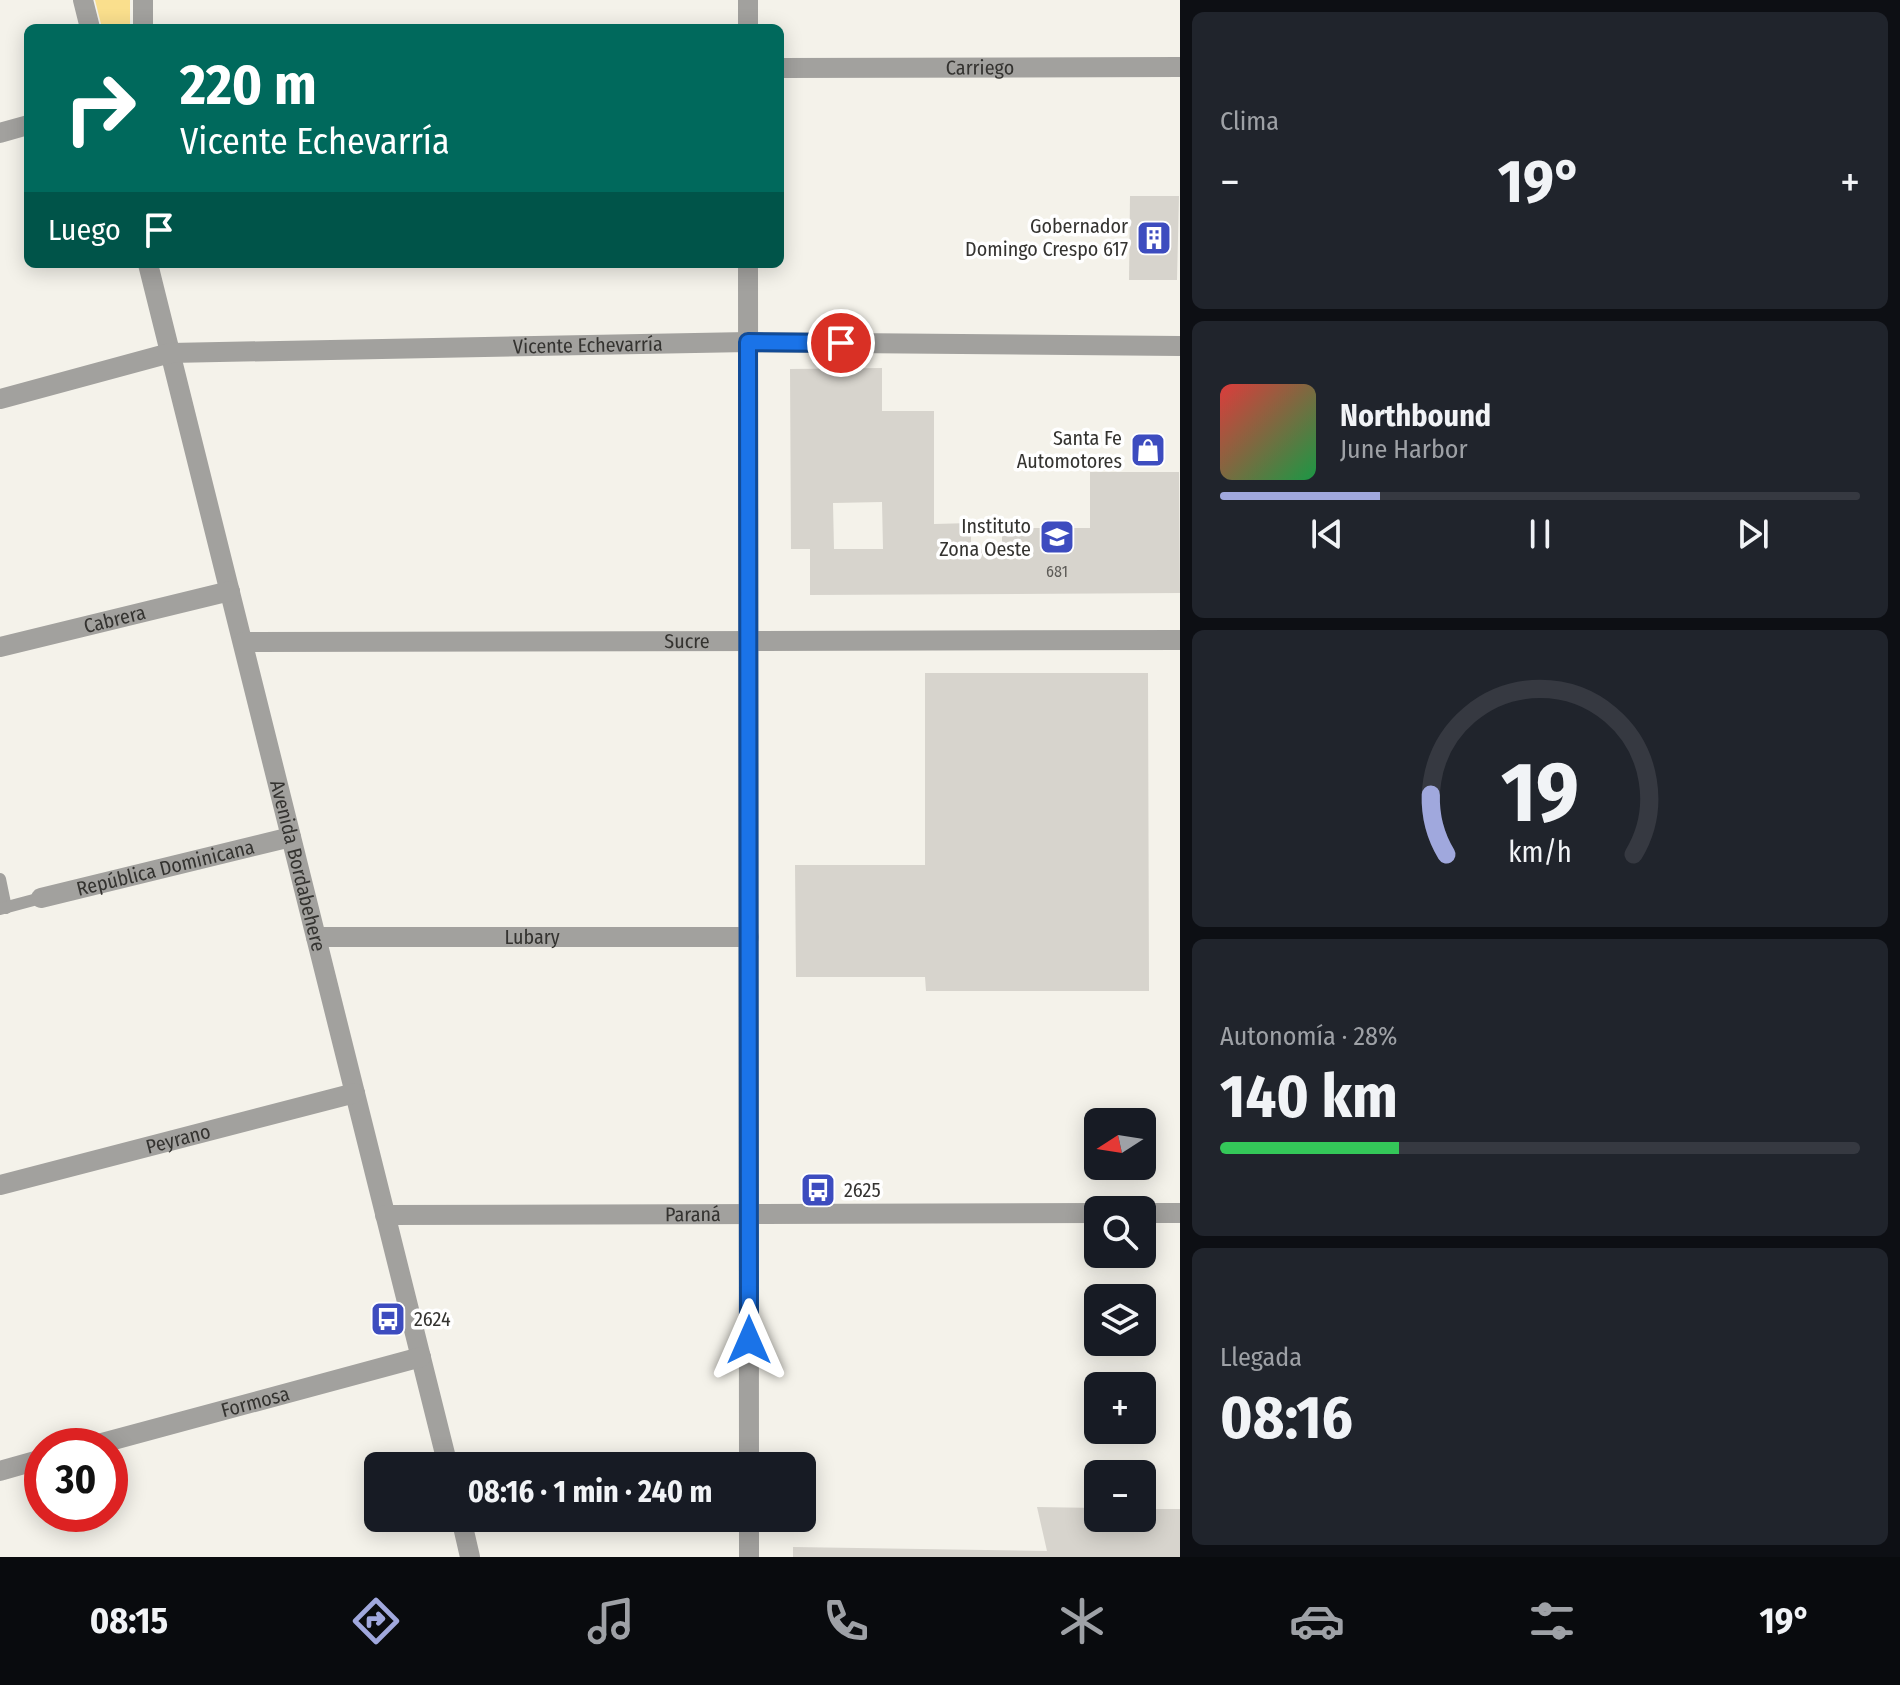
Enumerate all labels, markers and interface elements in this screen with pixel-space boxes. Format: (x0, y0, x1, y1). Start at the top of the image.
text: 220 m (180, 52, 317, 119)
street label: Carriego (946, 55, 1014, 80)
icon: right (48, 56, 152, 160)
text: Clima (1220, 106, 1279, 137)
text: Vicente Echevarría (180, 120, 450, 164)
text: 19° (1498, 146, 1582, 218)
text: − (1220, 156, 1240, 209)
text: + (1840, 156, 1860, 209)
icon: arrive (137, 208, 181, 252)
text: Luego (48, 212, 121, 248)
place label: Gobernador Domingo Crespo 617 (965, 214, 1128, 261)
building icon: Gobernador Domingo Crespo 617 (1135, 219, 1173, 257)
pin (807, 309, 875, 377)
icon: arrive (819, 321, 863, 365)
street label: Vicente Echevarría (513, 332, 663, 358)
text: Northbound (1340, 398, 1491, 434)
place label: Santa Fe Automotores (1017, 426, 1122, 473)
shop icon: Santa Fe Automotores (1129, 431, 1167, 469)
text: June Harbor (1340, 434, 1468, 465)
icon: previous (1305, 512, 1349, 556)
icon: pause (1518, 512, 1562, 556)
icon: next (1731, 512, 1775, 556)
place label: Instituto Zona Oeste (939, 514, 1031, 561)
school or university icon: Instituto Zona Oeste (1038, 518, 1076, 556)
house number: 681 (1046, 562, 1068, 581)
street label: Cabrera (81, 600, 148, 638)
street label: Sucre (664, 629, 710, 653)
text: 19 (1501, 742, 1579, 842)
street label: Avenida Bordabehere (265, 777, 331, 954)
street label: República Dominicana (74, 834, 257, 901)
text: km/h (1508, 835, 1572, 870)
street label: Lubary (504, 925, 560, 949)
text: Autonomía · 28% (1220, 1021, 1397, 1052)
text: 140 km (1220, 1061, 1398, 1133)
north arrow (1084, 1108, 1156, 1180)
map controls (1084, 1108, 1156, 1532)
street label: Peyrano (143, 1119, 213, 1159)
bus stop icon: 2625 (799, 1171, 837, 1209)
place label: 2625 (844, 1178, 881, 1202)
button: search (1084, 1196, 1156, 1268)
street label: Paraná (665, 1202, 721, 1226)
button: layers (1084, 1284, 1156, 1356)
position arrow (707, 1298, 791, 1382)
bus stop icon: 2624 (369, 1300, 407, 1338)
place label: 2624 (414, 1307, 451, 1331)
text: Llegada (1220, 1342, 1302, 1373)
button: + (1084, 1372, 1156, 1444)
street label: Formosa (218, 1381, 292, 1422)
text: 08:16 (1220, 1382, 1353, 1454)
speed limit sign: 30 (24, 1428, 128, 1532)
button: − (1084, 1460, 1156, 1532)
text: 08:16 · 1 min · 240 m (468, 1474, 712, 1510)
icon: directions (348, 1593, 404, 1649)
icon: music (583, 1593, 639, 1649)
icon: phone (818, 1593, 874, 1649)
icon: climate (1054, 1593, 1110, 1649)
icon: car (1289, 1593, 1345, 1649)
icon: filters (1524, 1593, 1580, 1649)
text: 08:15 (90, 1599, 168, 1643)
text: 19° (1760, 1599, 1810, 1643)

